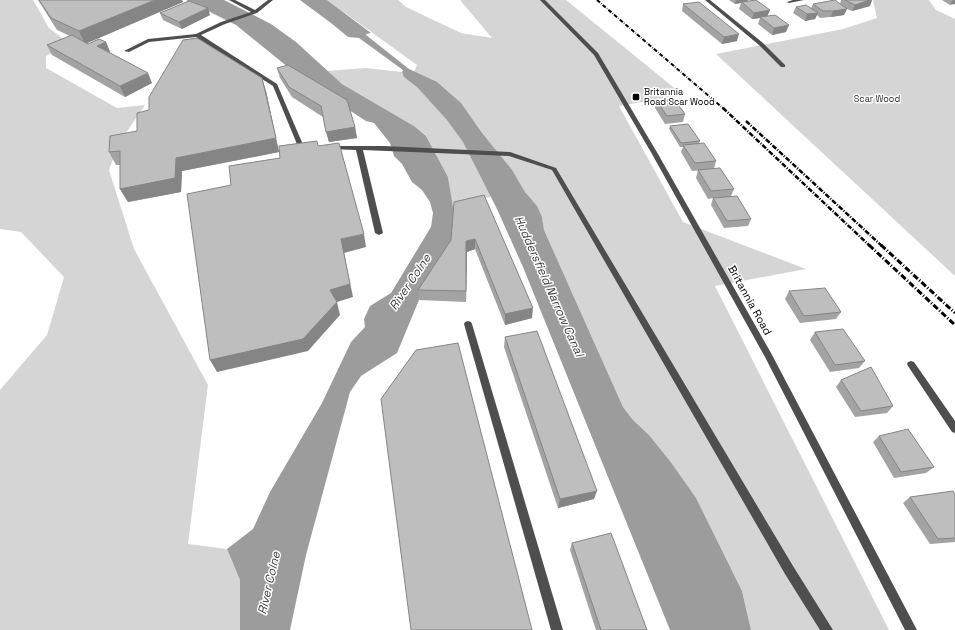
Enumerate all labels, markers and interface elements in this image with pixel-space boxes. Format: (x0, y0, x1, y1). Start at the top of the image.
place label: Britannia Road Scar Wood (644, 86, 715, 108)
marker: Britannia Road Scar Wood (631, 92, 641, 102)
park label: Scar Wood (854, 93, 900, 105)
water label: Huddersfield Narrow Canal (511, 213, 588, 361)
water label: River Colne (385, 250, 435, 313)
street label: Britannia Road (725, 263, 775, 337)
water label: River Colne (254, 549, 284, 616)

